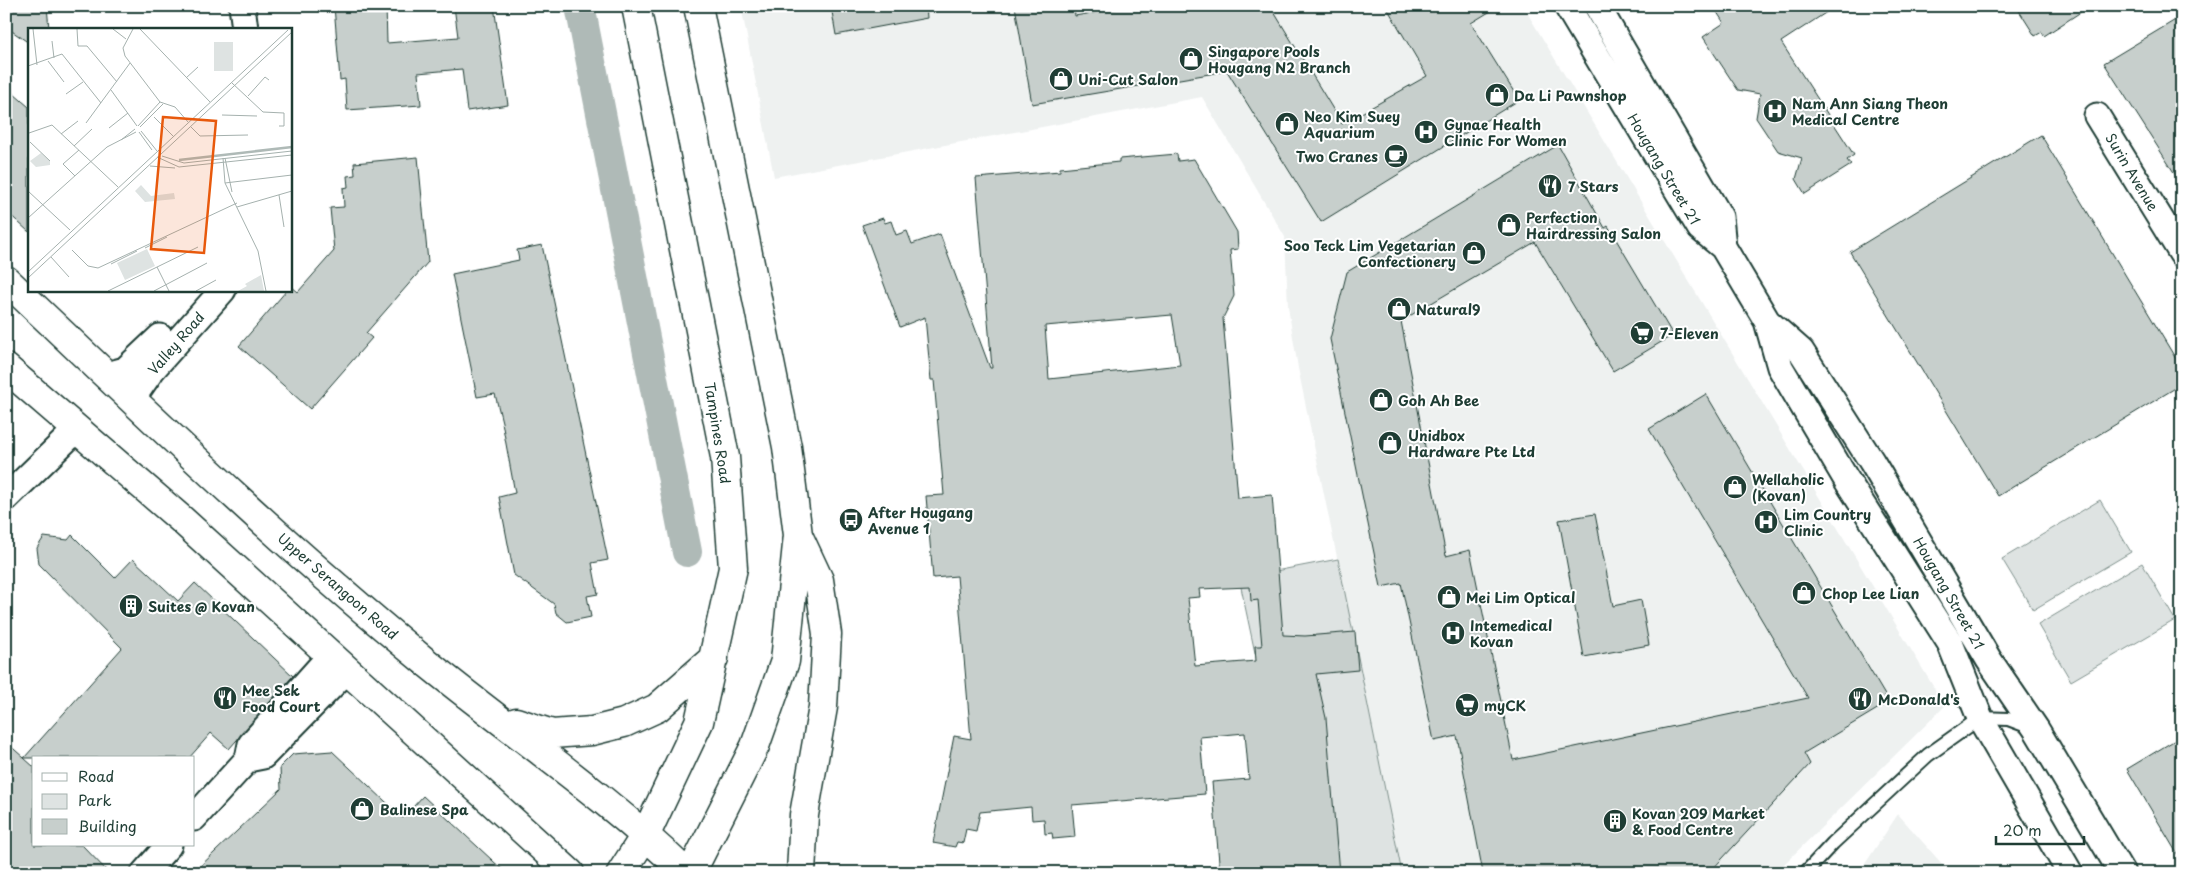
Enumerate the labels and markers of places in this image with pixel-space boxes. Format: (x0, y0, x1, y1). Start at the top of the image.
place label: Singapore Pools Hougang N2 Branch (1208, 41, 1351, 78)
shop icon: Singapore Pools Hougang N2 Branch (1178, 46, 1204, 72)
shop icon: Uni-Cut Salon (1048, 66, 1074, 92)
place label: Uni-Cut Salon (1078, 69, 1179, 90)
shop icon: Da Li Pawnshop (1484, 82, 1510, 108)
place label: Da Li Pawnshop (1514, 85, 1627, 106)
place label: Nam Ann Siang Theon Medical Centre (1792, 93, 1948, 130)
hospital icon: Nam Ann Siang Theon Medical Centre (1762, 98, 1788, 124)
place label: Neo Kim Suey Aquarium (1303, 106, 1400, 143)
shop icon: Neo Kim Suey Aquarium (1274, 111, 1300, 137)
place label: Gynae Health Clinic For Women (1444, 114, 1567, 151)
hospital icon: Gynae Health Clinic For Women (1413, 119, 1439, 145)
cafe icon: Two Cranes (1383, 143, 1409, 169)
place label: Two Cranes (1296, 146, 1378, 167)
restaurant icon: 7 Stars (1537, 173, 1563, 199)
place label: 7 Stars (1568, 176, 1619, 197)
place label: Perfection Hairdressing Salon (1526, 207, 1661, 244)
shop icon: Perfection Hairdressing Salon (1496, 212, 1522, 238)
place label: Soo Teck Lim Vegetarian Confectionery (1284, 235, 1456, 272)
shop icon: Soo Teck Lim Vegetarian Confectionery (1461, 240, 1487, 266)
shop icon: Natural9 (1386, 296, 1412, 322)
place label: Natural9 (1416, 299, 1481, 320)
supermarket icon: 7-Eleven (1629, 320, 1655, 346)
place label: 7-Eleven (1660, 323, 1719, 344)
shop icon: Goh Ah Bee (1368, 387, 1394, 413)
place label: Goh Ah Bee (1398, 390, 1479, 411)
place label: Unidbox Hardware Pte Ltd (1408, 425, 1535, 462)
shop icon: Unidbox Hardware Pte Ltd (1377, 430, 1403, 456)
place label: Wellaholic (Kovan) (1752, 469, 1824, 506)
shop icon: Wellaholic (Kovan) (1722, 474, 1748, 500)
place label: After Hougang Avenue 1 (867, 502, 973, 539)
place label: Lim Country Clinic (1784, 504, 1871, 541)
bus stop icon: After Hougang Avenue 1 (838, 507, 864, 533)
hospital icon: Lim Country Clinic (1753, 509, 1779, 535)
shop icon: Chop Lee Lian (1791, 580, 1817, 606)
place label: Chop Lee Lian (1822, 583, 1919, 604)
shop icon: Mei Lim Optical (1436, 584, 1462, 610)
place label: Mei Lim Optical (1466, 587, 1575, 608)
building icon: Suites @ Kovan (118, 593, 144, 619)
place label: Suites @ Kovan (148, 596, 255, 617)
place label: Intemedical Kovan (1470, 615, 1552, 652)
hospital icon: Intemedical Kovan (1440, 620, 1466, 646)
place label: Mee Sek Food Court (242, 680, 321, 717)
restaurant icon: Mee Sek Food Court (212, 685, 238, 711)
restaurant icon: McDonald's (1847, 686, 1873, 712)
place label: McDonald's (1878, 689, 1960, 710)
supermarket icon: myCK (1454, 692, 1480, 718)
place label: myCK (1484, 695, 1527, 716)
shop icon: Balinese Spa (349, 796, 375, 822)
place label: Balinese Spa (380, 799, 469, 820)
place label: Kovan 209 Market & Food Centre (1632, 803, 1765, 840)
building icon: Kovan 209 Market & Food Centre (1602, 808, 1628, 834)

